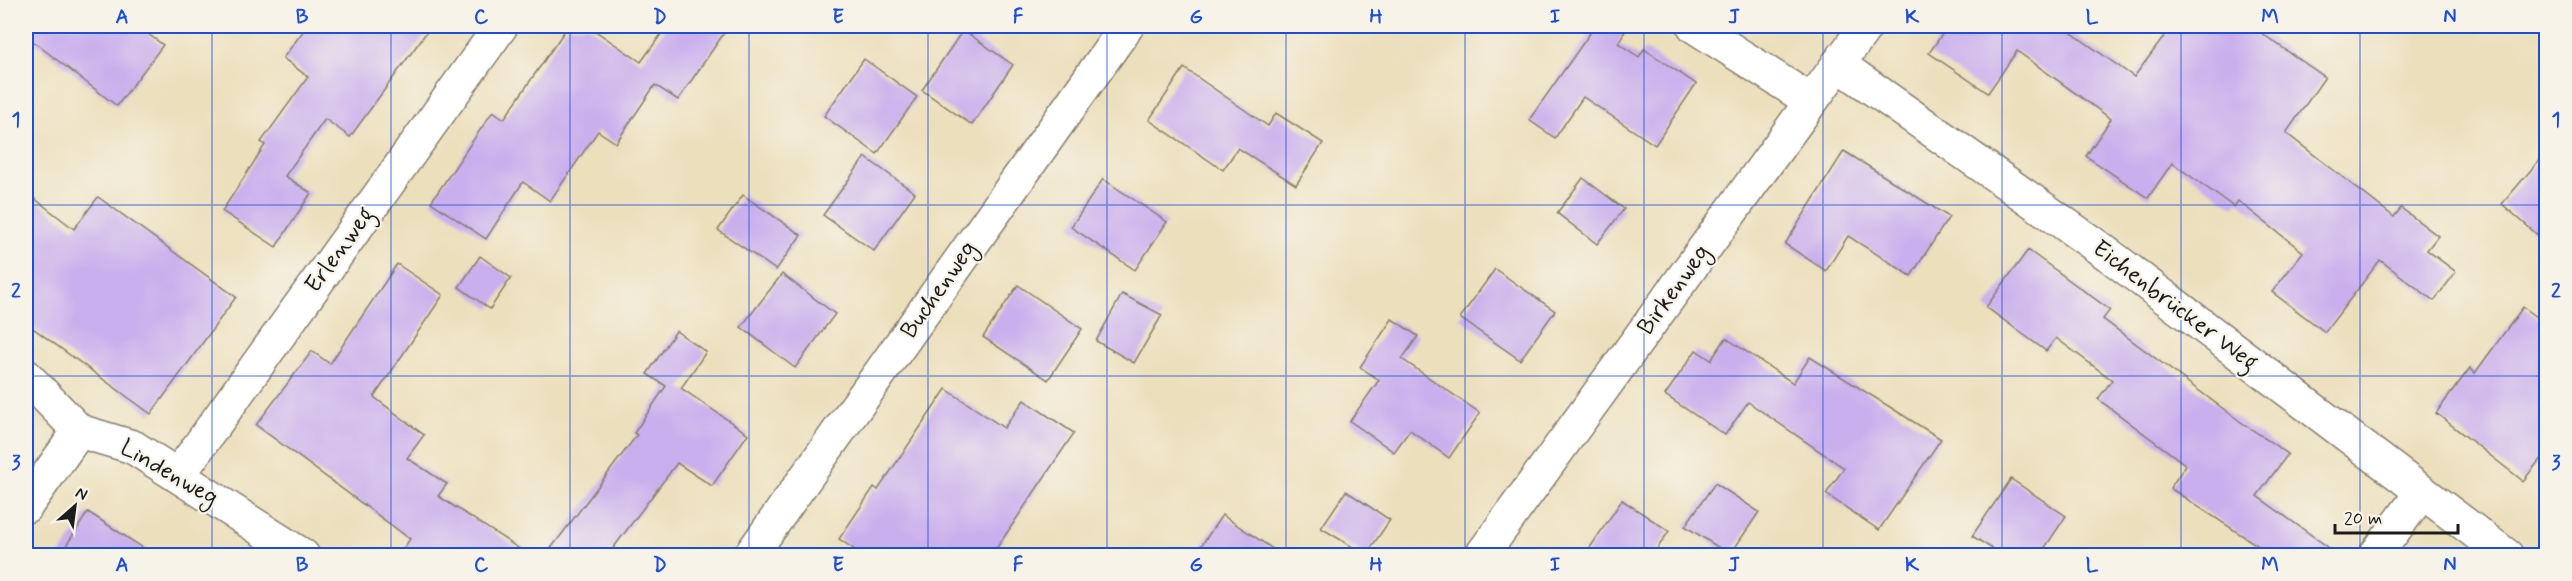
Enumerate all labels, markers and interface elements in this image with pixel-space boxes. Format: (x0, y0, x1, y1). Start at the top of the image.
text: A (115, 4, 129, 31)
text: B (296, 4, 309, 31)
text: C (474, 4, 489, 31)
text: D (653, 4, 667, 31)
text: E (832, 4, 844, 31)
text: F (1013, 4, 1024, 31)
text: G (1189, 4, 1203, 31)
text: H (1369, 4, 1383, 31)
text: I (1550, 4, 1560, 31)
text: J (1728, 4, 1740, 31)
text: K (1905, 4, 1920, 31)
text: L (2086, 4, 2099, 31)
text: M (2261, 4, 2279, 31)
text: N (2443, 4, 2457, 31)
text: 1 (12, 107, 20, 134)
text: 1 (2552, 107, 2560, 134)
street label: Erlenweg (298, 201, 384, 301)
street label: Eichenbrücker Weg (2084, 233, 2264, 381)
street label: Buchenweg (894, 235, 986, 346)
street label: Birkenweg (1631, 239, 1719, 343)
text: 2 (11, 278, 21, 305)
text: 2 (2551, 278, 2561, 305)
street label: Lindenweg (113, 432, 224, 515)
text: 3 (11, 450, 21, 477)
text: 3 (2551, 450, 2561, 477)
north arrow (45, 476, 105, 536)
text: N (72, 482, 91, 506)
scale bar (2335, 497, 2458, 535)
text: 20 m (2344, 507, 2382, 531)
text: A (115, 552, 129, 579)
text: B (296, 552, 309, 579)
text: C (474, 552, 489, 579)
text: D (653, 552, 667, 579)
text: E (832, 552, 844, 579)
text: F (1013, 552, 1024, 579)
text: G (1189, 552, 1203, 579)
text: H (1369, 552, 1383, 579)
text: I (1550, 552, 1560, 579)
text: J (1728, 552, 1740, 579)
text: K (1905, 552, 1920, 579)
text: L (2086, 552, 2099, 579)
text: M (2261, 552, 2279, 579)
text: N (2443, 552, 2457, 579)

